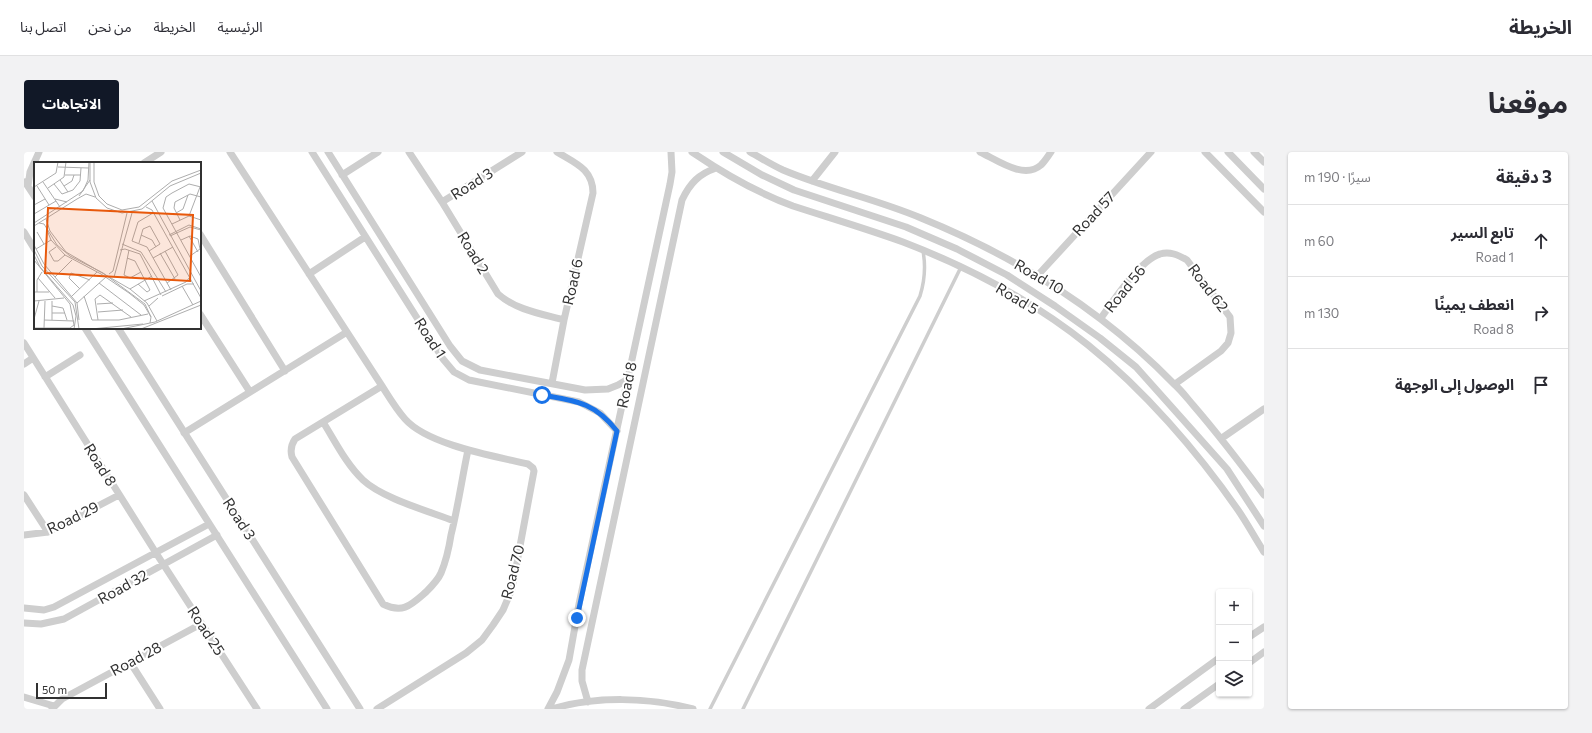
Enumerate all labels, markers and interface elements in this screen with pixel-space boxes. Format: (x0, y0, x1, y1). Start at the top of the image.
text: الخريطة (1509, 15, 1572, 38)
text: اتصل بنا (20, 18, 66, 35)
text: من نحن (88, 18, 132, 35)
text: الخريطة (154, 18, 195, 35)
text: الرئيسية (217, 18, 262, 35)
button: الاتجاهات (24, 80, 119, 129)
text: موقعنا (1488, 85, 1568, 119)
inset map (34, 162, 201, 329)
street label: Road 3 (447, 163, 496, 203)
text: 3 دقيقة (1496, 166, 1552, 187)
text: سيرًا · 190 m (1304, 169, 1371, 185)
street label: Road 57 (1068, 187, 1118, 239)
text: تابع السير (1451, 223, 1514, 241)
street label: Road 2 (454, 228, 493, 277)
icon: ahead (1530, 230, 1552, 252)
text: 60 m (1304, 233, 1334, 249)
text: Road 1 (1476, 249, 1514, 265)
street label: Road 10 (1012, 255, 1067, 297)
street label: Road 6 (558, 257, 586, 307)
street label: Road 62 (1185, 260, 1233, 315)
street label: Road 56 (1100, 261, 1149, 316)
street label: Road 5 (993, 278, 1042, 318)
text: انعطف يمينًا (1434, 295, 1514, 313)
icon: right (1530, 302, 1552, 324)
text: 130 m (1304, 305, 1339, 321)
street label: Road 1 (411, 314, 450, 361)
text: Road 8 (1473, 321, 1514, 337)
street label: Road 8 (612, 360, 640, 410)
icon: arrive (1530, 374, 1552, 396)
text: الوصول إلى الوجهة (1395, 375, 1514, 393)
route start (533, 386, 551, 404)
street label: Road 8 (81, 440, 121, 489)
street label: Road 3 (220, 494, 260, 543)
street label: Road 29 (44, 497, 101, 537)
street label: Road 70 (497, 543, 527, 601)
street label: Road 32 (94, 565, 151, 607)
map controls (1216, 589, 1252, 697)
button: + (1216, 589, 1252, 625)
street label: Road 25 (184, 603, 229, 658)
route end (568, 609, 586, 627)
button: − (1216, 625, 1252, 661)
street label: Road 28 (107, 637, 164, 679)
button: layers (1216, 661, 1252, 697)
scale bar (36, 681, 107, 700)
text: 50 m (42, 683, 67, 696)

